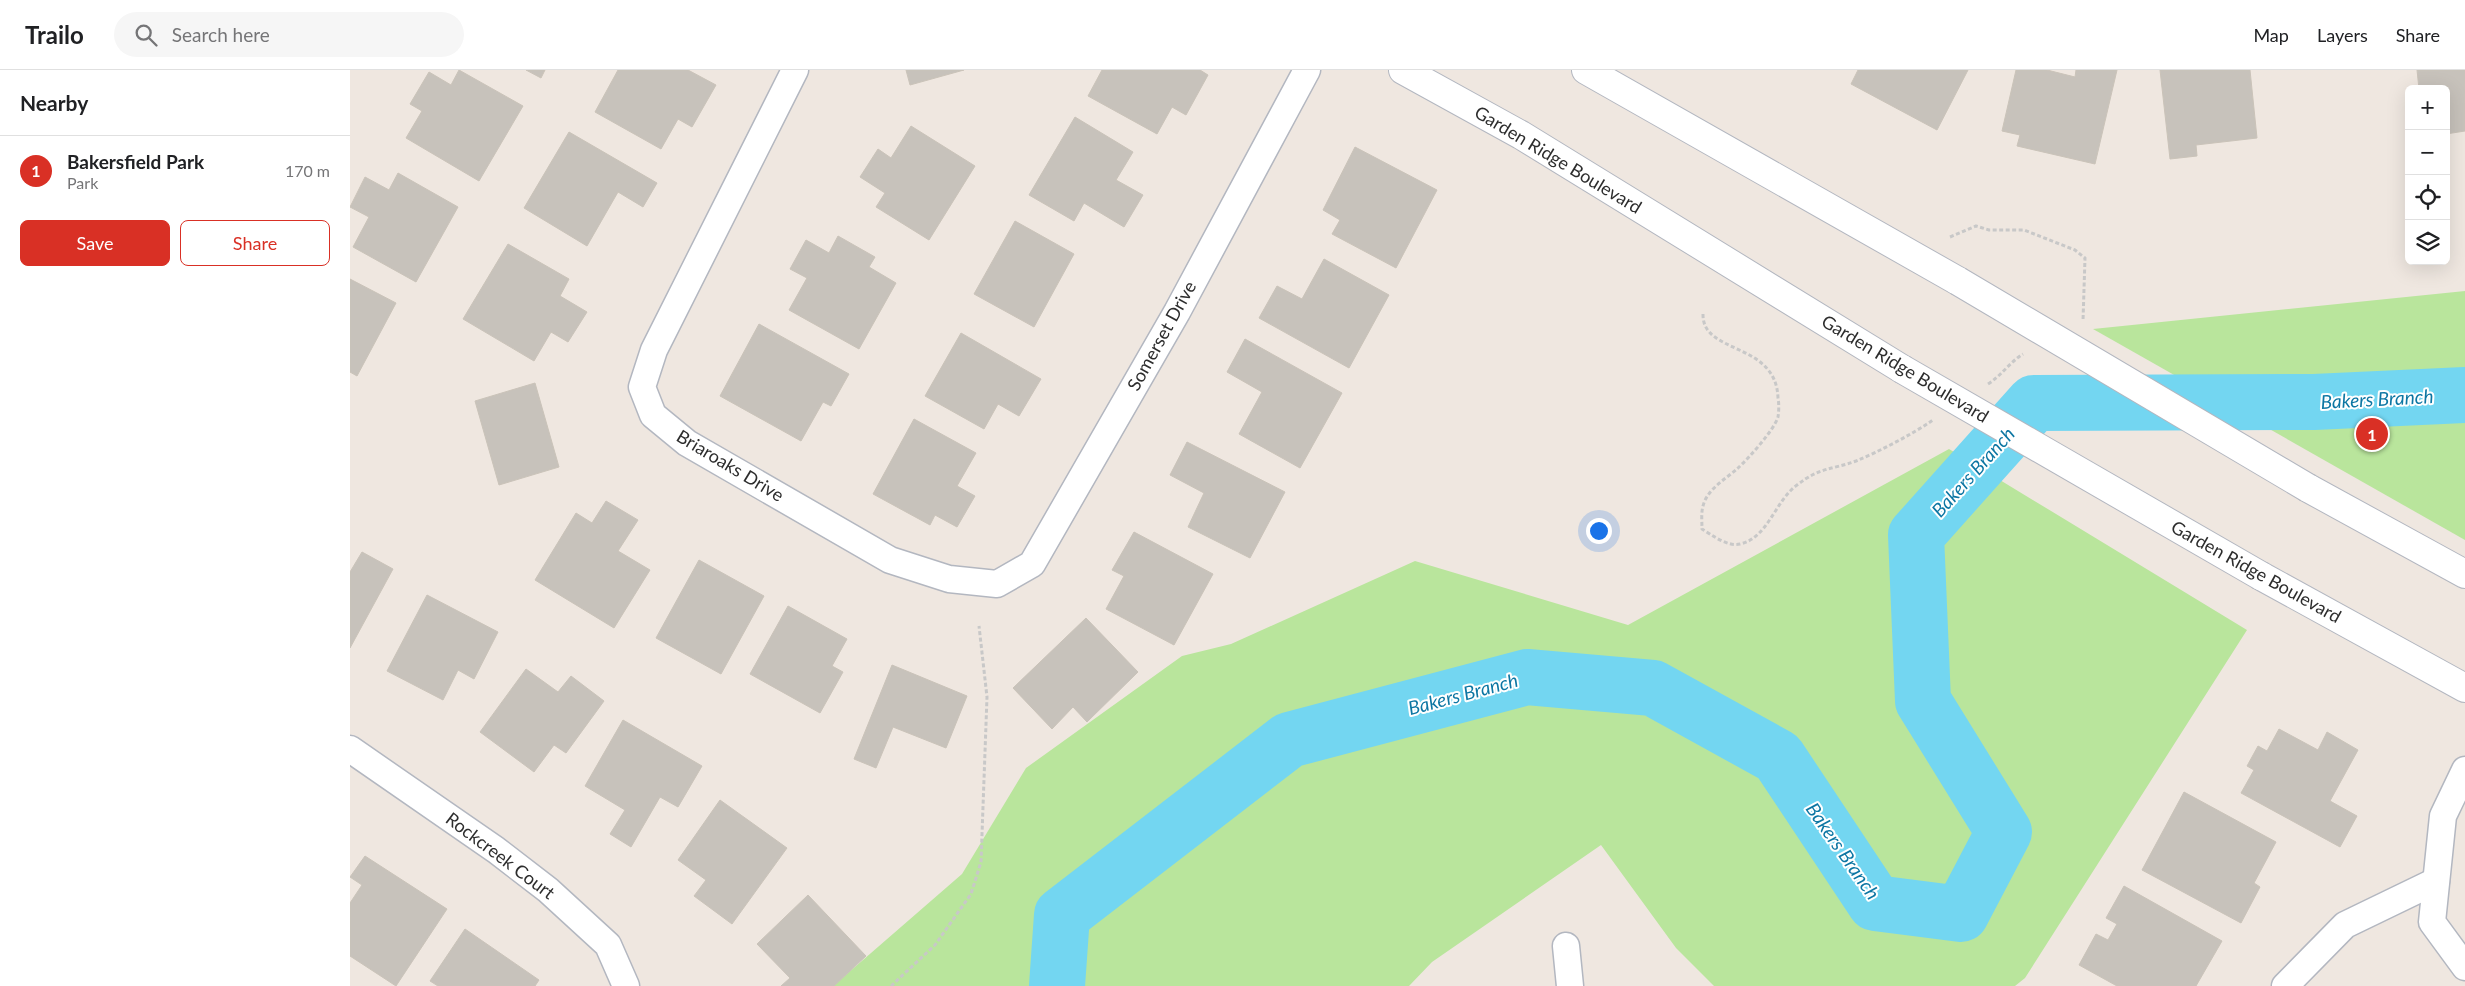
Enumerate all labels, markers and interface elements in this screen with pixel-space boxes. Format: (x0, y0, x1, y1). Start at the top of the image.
search box (114, 12, 464, 57)
text: Trailo (25, 20, 84, 49)
icon: search (132, 21, 160, 49)
text: Search here (172, 23, 270, 46)
text: Map (2253, 24, 2289, 46)
text: Layers (2317, 24, 2368, 46)
text: Share (2396, 24, 2440, 46)
map controls (2405, 85, 2450, 265)
button: + (2405, 85, 2450, 130)
text: Nearby (20, 90, 88, 115)
street label: Garden Ridge Boulevard (1471, 101, 1646, 218)
button: − (2405, 130, 2450, 175)
text: Bakersfield Park (67, 150, 204, 173)
text: 1 (31, 161, 41, 180)
text: 170 m (285, 161, 330, 180)
text: Park (67, 173, 98, 192)
button: locate (2405, 175, 2450, 220)
button: Save (20, 220, 170, 266)
button: Share (180, 220, 330, 266)
button: layers (2405, 220, 2450, 265)
street label: Somerset Drive (1122, 277, 1200, 394)
street label: Garden Ridge Boulevard (1818, 310, 1993, 427)
water label: Bakers Branch (2320, 384, 2434, 413)
pin: 1 (2356, 415, 2388, 453)
water label: Bakers Branch (1926, 422, 2019, 521)
street label: Briaroaks Drive (673, 425, 788, 506)
street label: Garden Ridge Boulevard (2168, 515, 2345, 627)
your location (1586, 518, 1612, 544)
water label: Bakers Branch (1405, 668, 1520, 719)
water label: Bakers Branch (1802, 798, 1885, 904)
street label: Rockcreek Court (442, 807, 560, 904)

